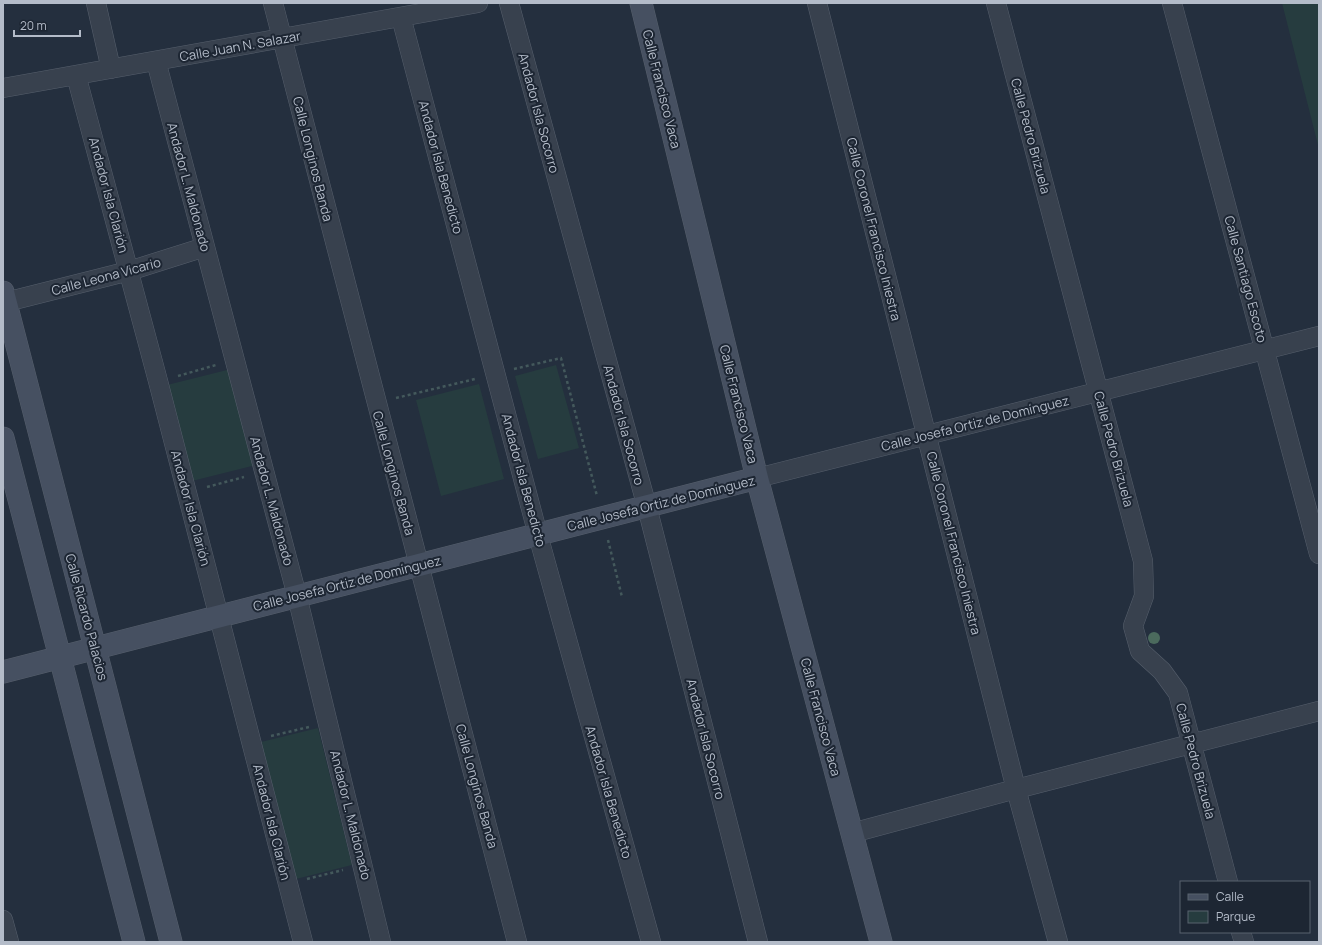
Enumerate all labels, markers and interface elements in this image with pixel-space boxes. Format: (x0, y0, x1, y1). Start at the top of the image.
scale bar (14, 12, 80, 38)
text: 20 m (20, 17, 47, 34)
street label: Calle Juan N. Salazar (178, 26, 302, 66)
street label: Calle Francisco Vaca (639, 28, 685, 150)
street label: Andador Isla Socorro (514, 51, 564, 175)
street label: Calle Pedro Brizuela (1007, 76, 1055, 196)
street label: Calle Longinos Banda (289, 95, 337, 223)
street label: Andador Isla Benedicto (415, 98, 468, 236)
street label: Andador L. Maldonado (163, 120, 215, 254)
street label: Andador Isla Clarión (85, 135, 133, 255)
street label: Calle Coronel Francisco Iniestra (843, 136, 905, 322)
street label: Calle Santiago Escoto (1220, 214, 1272, 345)
street label: Calle Leona Vicario (49, 253, 163, 299)
street label: Calle Francisco Vaca (716, 343, 762, 465)
street label: Andador Isla Socorro (599, 363, 649, 487)
street label: Calle Pedro Brizuela (1090, 389, 1138, 509)
street label: Calle Josefa Ortiz de Domínguez (879, 391, 1071, 455)
street label: Calle Longinos Banda (369, 409, 419, 537)
street label: Andador Isla Benedicto (498, 411, 551, 549)
street label: Andador L. Maldonado (246, 434, 298, 568)
street label: Andador Isla Clarión (167, 448, 215, 568)
street label: Calle Coronel Francisco Iniestra (923, 450, 985, 636)
street label: Calle Josefa Ortiz de Domínguez (565, 471, 757, 535)
street label: Calle Josefa Ortiz de Domínguez (251, 551, 443, 615)
street label: Calle Ricardo Palacios (61, 552, 113, 683)
street label: Calle Francisco Vaca (797, 656, 845, 778)
street label: Andador Isla Socorro (682, 677, 730, 801)
street label: Calle Pedro Brizuela (1172, 701, 1220, 821)
street label: Calle Longinos Banda (452, 722, 502, 850)
street label: Andador Isla Benedicto (581, 723, 637, 861)
street label: Andador L. Maldonado (326, 748, 376, 882)
street label: Andador Isla Clarión (249, 762, 295, 882)
legend (1180, 881, 1310, 933)
text: Calle (1216, 888, 1244, 905)
text: Parque (1216, 908, 1255, 925)

